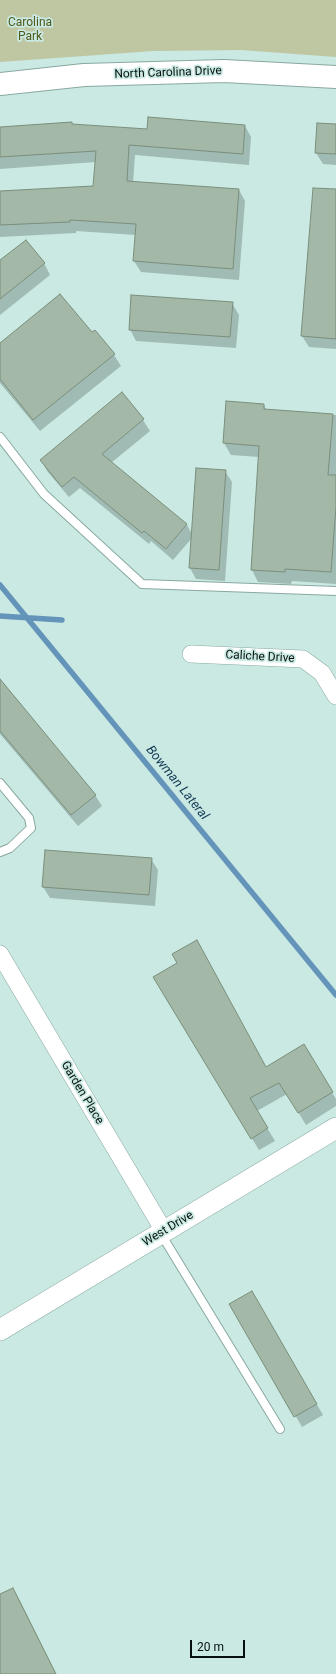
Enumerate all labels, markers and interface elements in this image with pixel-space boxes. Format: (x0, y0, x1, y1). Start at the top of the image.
park label: Carolina Park (8, 16, 52, 44)
street label: North Carolina Drive (114, 64, 222, 82)
street label: Caliche Drive (225, 648, 295, 666)
water label: Bowman Lateral (142, 743, 212, 823)
street label: Garden Place (58, 1059, 106, 1127)
street label: West Drive (140, 1208, 196, 1250)
scale bar (192, 1632, 247, 1658)
text: 20 m (197, 1640, 224, 1654)

